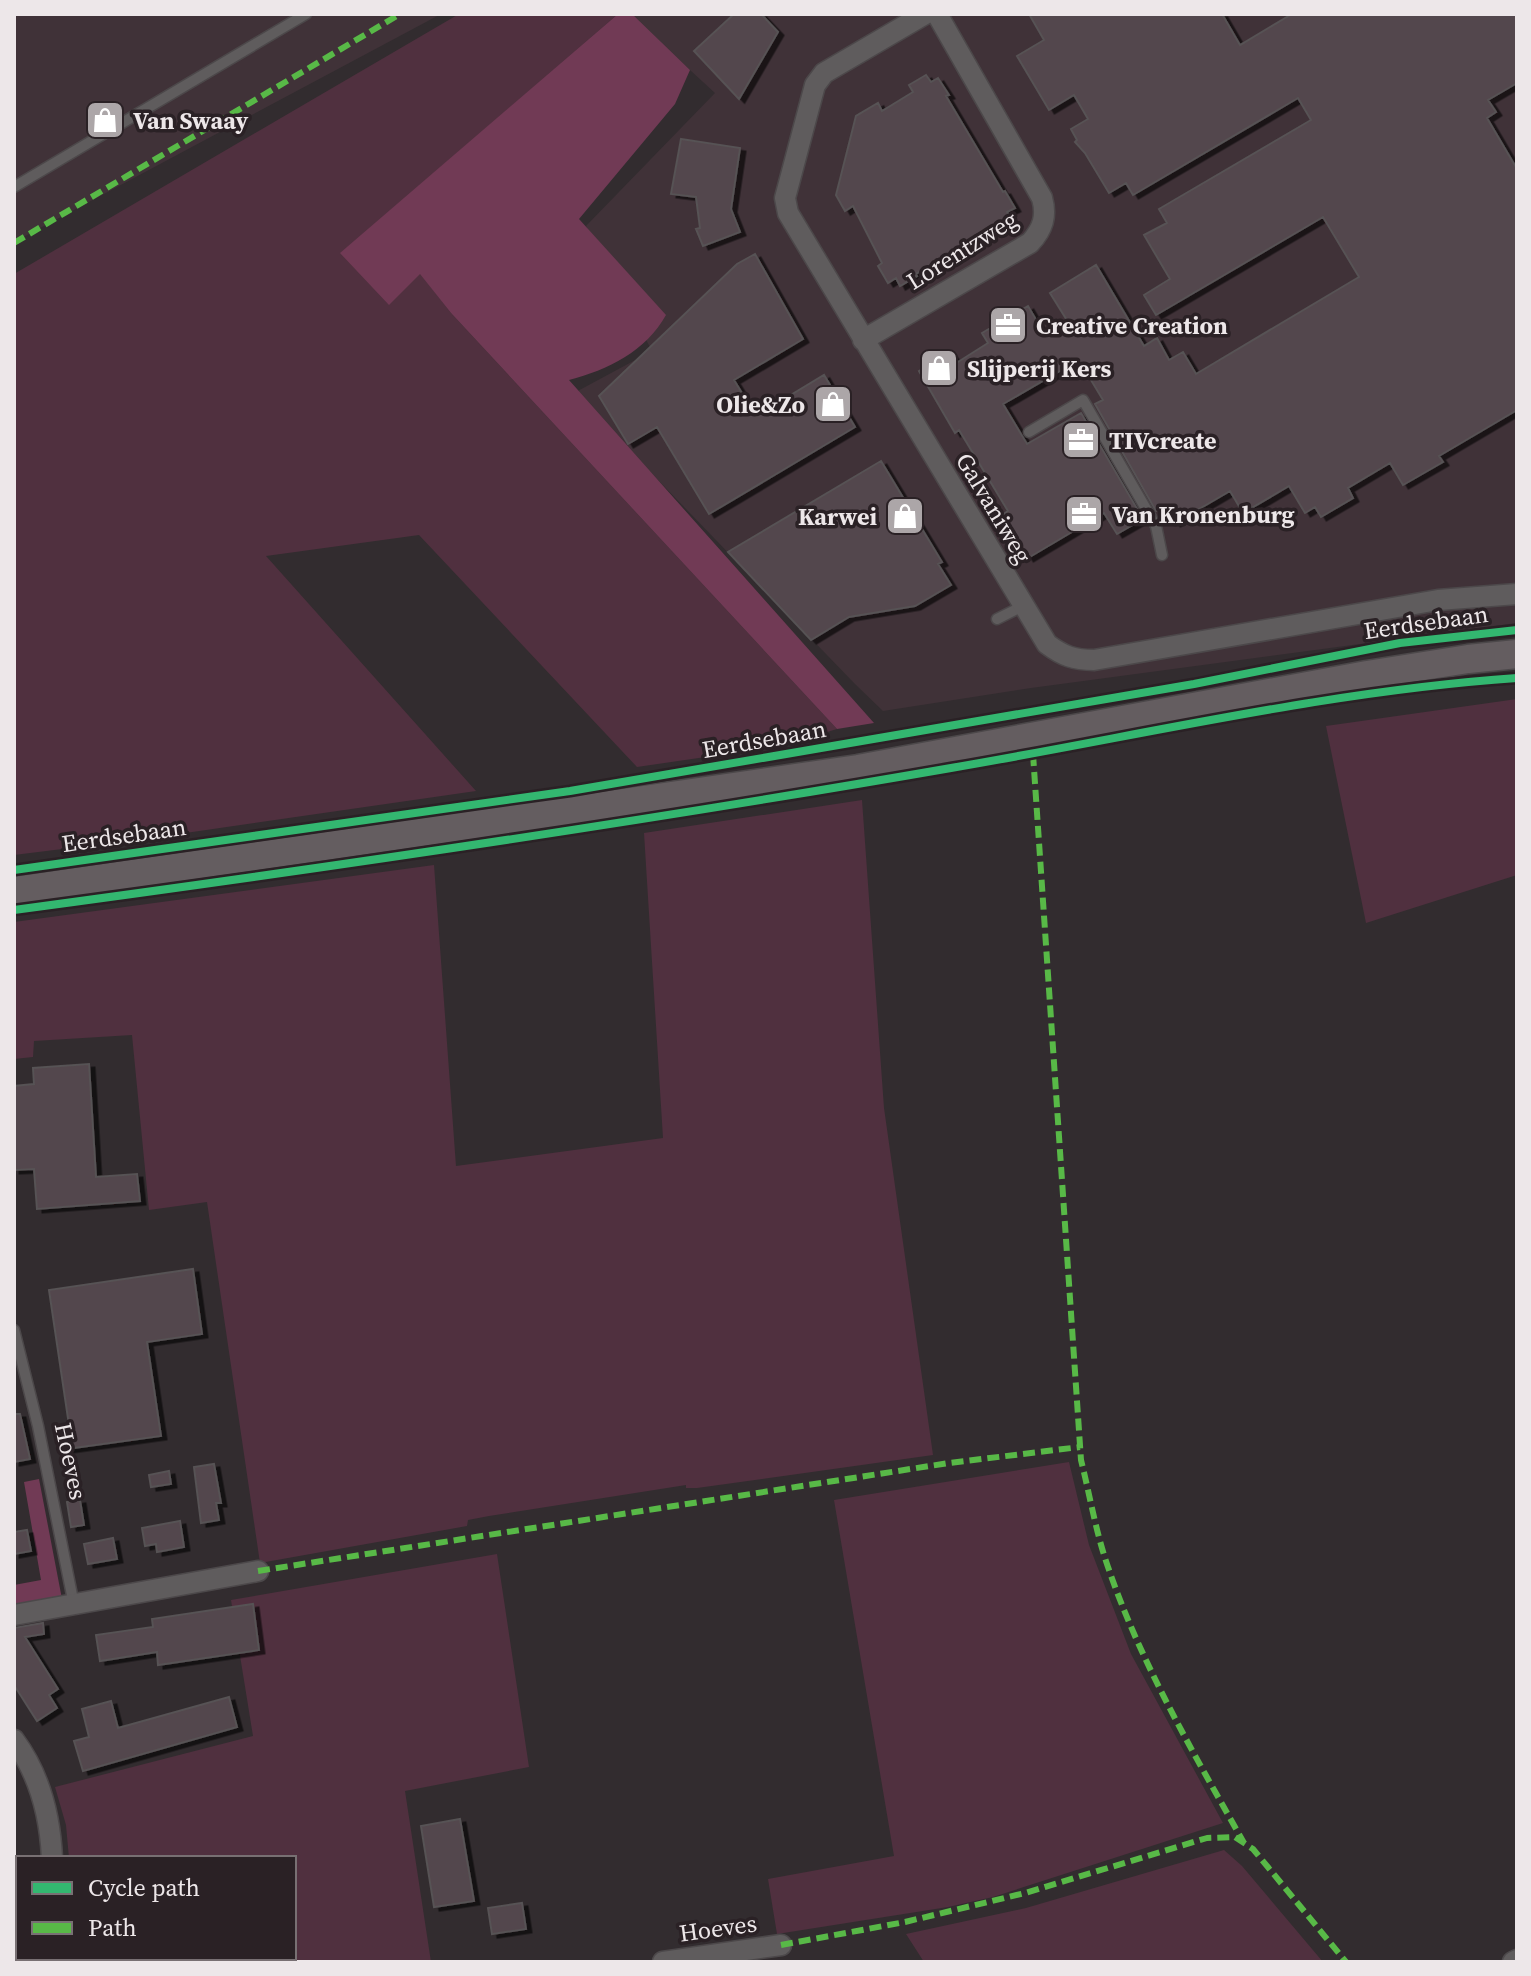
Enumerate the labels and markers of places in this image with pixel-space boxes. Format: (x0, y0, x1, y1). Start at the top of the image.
shop icon: Van Swaay (84, 99, 126, 141)
place label: Van Swaay (133, 104, 248, 137)
office icon: Creative Creation (987, 304, 1029, 346)
place label: Creative Creation (1036, 309, 1228, 342)
shop icon: Slijperij Kers (918, 347, 960, 389)
place label: Slijperij Kers (967, 352, 1112, 385)
shop icon: Olie&Zo (812, 383, 854, 425)
place label: Olie&Zo (716, 388, 805, 421)
office icon: TIVcreate (1060, 419, 1102, 461)
place label: TIVcreate (1109, 424, 1217, 457)
office icon: Van Kronenburg (1063, 493, 1105, 535)
shop icon: Karwei (884, 495, 926, 537)
place label: Van Kronenburg (1112, 498, 1295, 531)
place label: Karwei (798, 500, 877, 533)

